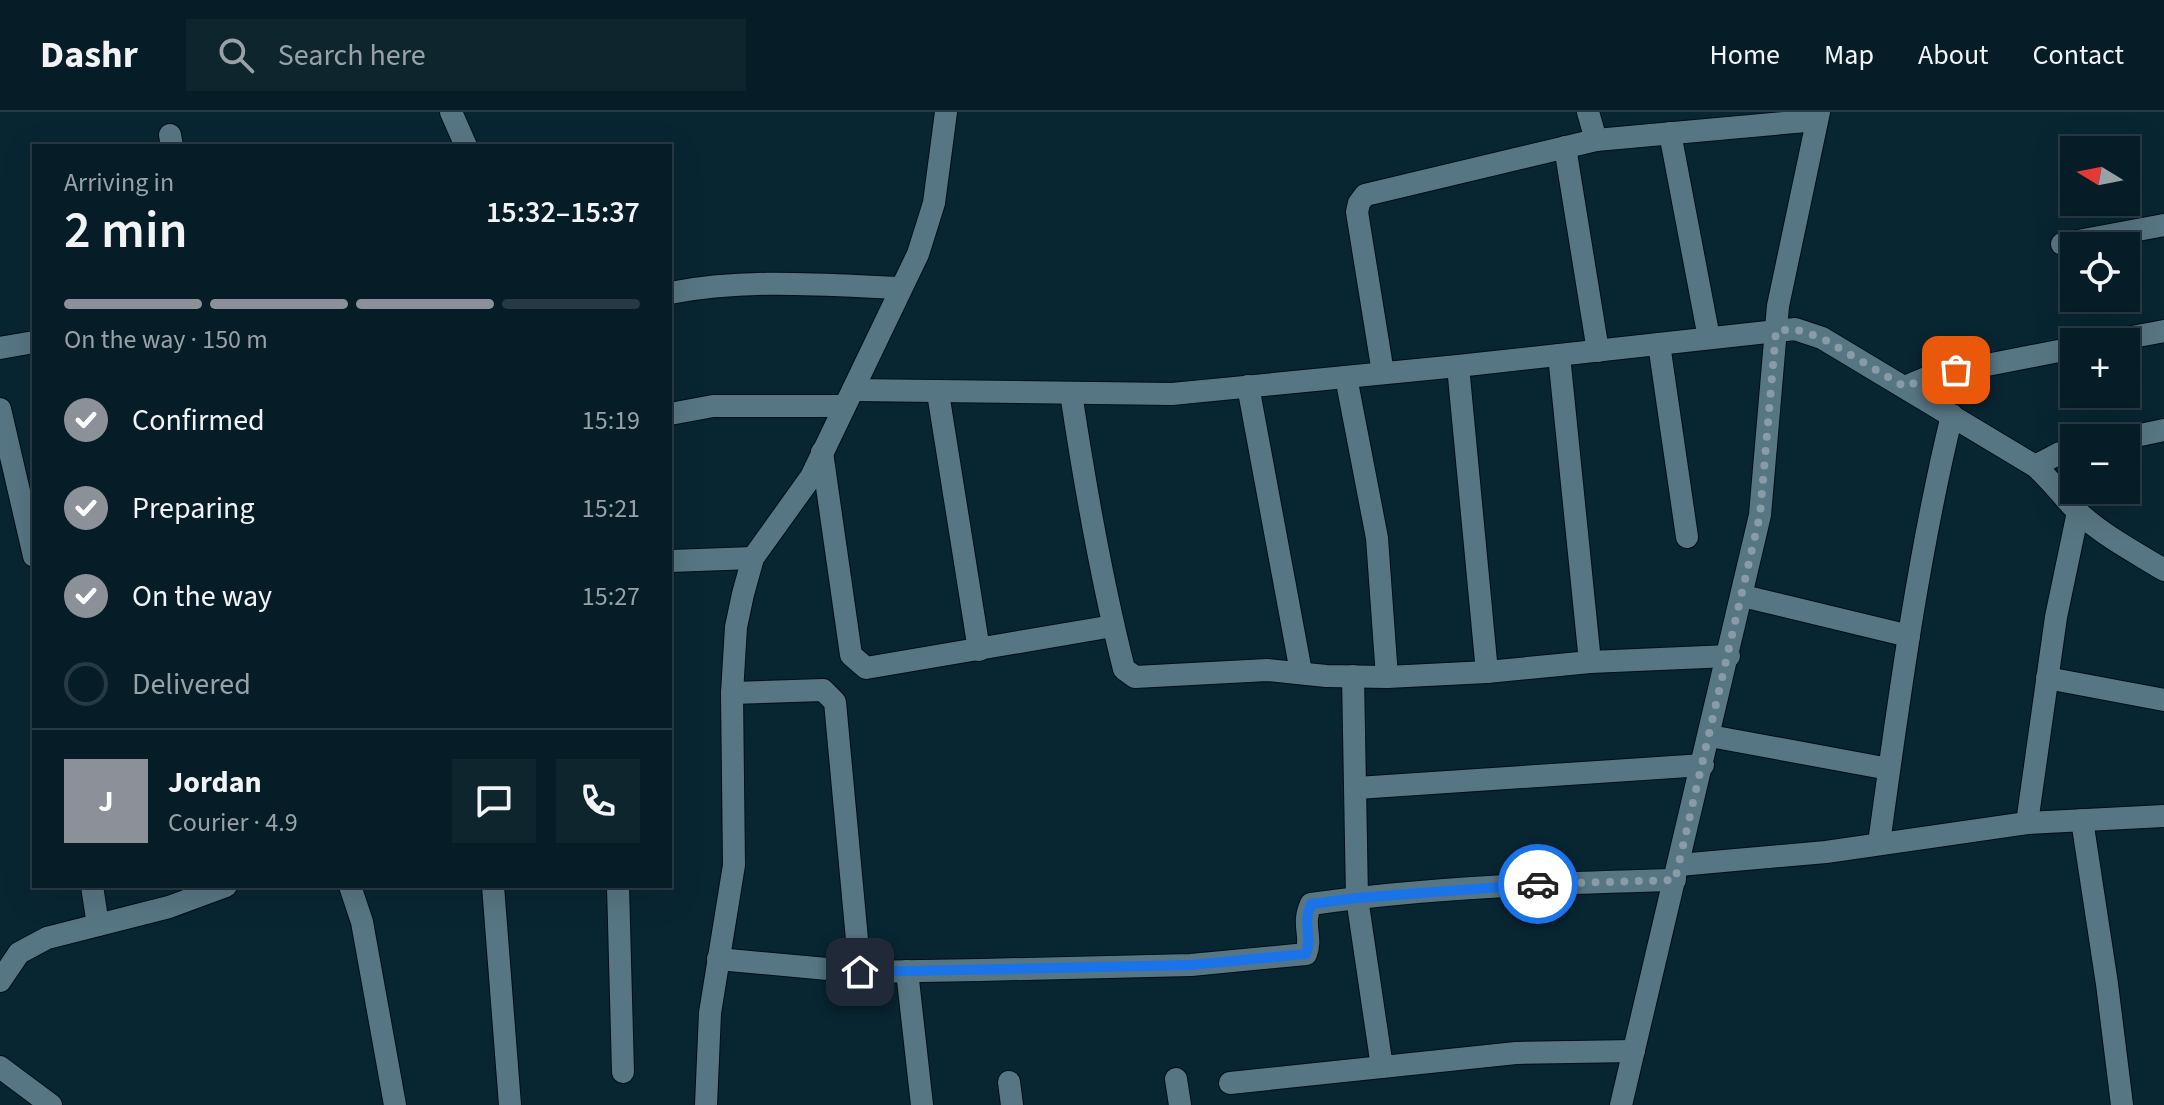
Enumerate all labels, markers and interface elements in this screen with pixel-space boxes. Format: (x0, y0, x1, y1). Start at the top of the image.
search box (186, 19, 746, 91)
text: Dashr (40, 28, 138, 82)
icon: search (214, 33, 258, 77)
text: Search here (278, 34, 426, 77)
text: Home (1709, 35, 1780, 75)
text: Map (1824, 35, 1874, 75)
text: About (1918, 35, 1989, 75)
text: Contact (2033, 35, 2124, 75)
north arrow (2060, 136, 2140, 216)
map controls (2060, 136, 2140, 504)
text: Arriving in (64, 164, 174, 201)
text: 15:32–15:37 (486, 191, 640, 234)
text: 2 min (64, 194, 188, 268)
button: locate (2060, 232, 2140, 312)
text: On the way · 150 m (64, 321, 268, 358)
button: + (2060, 328, 2140, 408)
pin (1922, 336, 1990, 404)
icon: bag (1934, 348, 1978, 392)
icon: check (64, 398, 108, 442)
text: Confirmed (132, 399, 265, 442)
text: 15:19 (582, 402, 640, 439)
button: − (2060, 424, 2140, 504)
icon: check (64, 486, 108, 530)
text: Preparing (132, 487, 255, 530)
text: 15:21 (582, 490, 640, 527)
icon: check (64, 574, 108, 618)
text: On the way (132, 575, 272, 618)
text: 15:27 (582, 578, 640, 615)
text: Delivered (132, 663, 251, 706)
button: chat (452, 759, 536, 843)
button: phone (556, 759, 640, 843)
text: Jordan (168, 761, 262, 804)
text: J (98, 780, 114, 823)
text: Courier · 4.9 (168, 804, 298, 841)
courier (1498, 844, 1578, 924)
icon: car (1516, 862, 1560, 906)
pin (826, 938, 894, 1006)
icon: home (838, 950, 882, 994)

